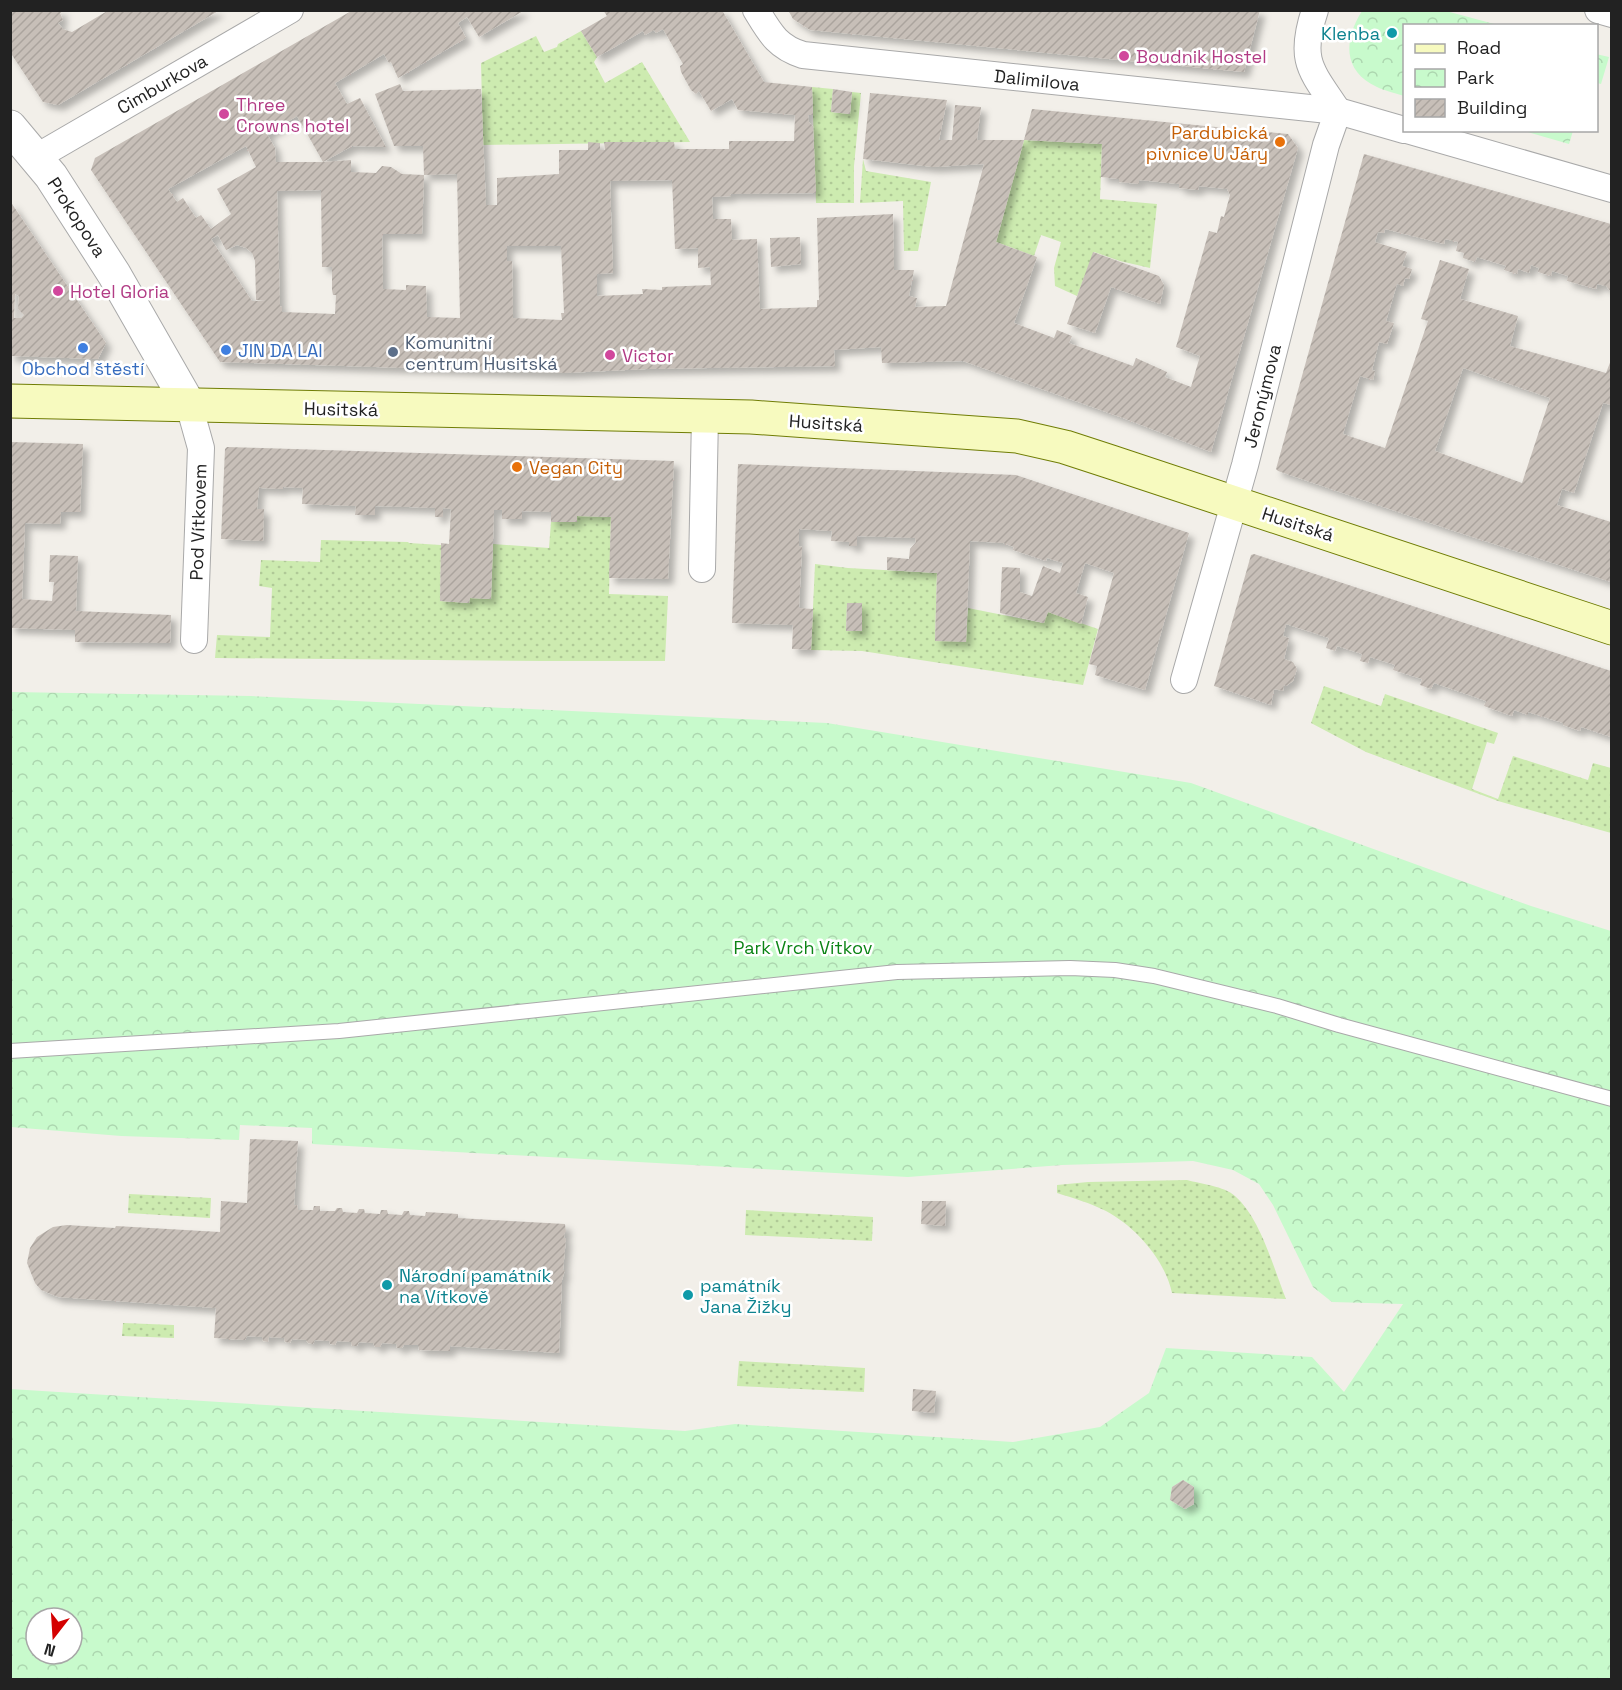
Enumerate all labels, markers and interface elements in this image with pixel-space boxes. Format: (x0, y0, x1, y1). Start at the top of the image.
place label: Klenba (1321, 22, 1380, 45)
legend (1403, 24, 1598, 132)
marker: Klenba (1385, 26, 1399, 40)
text: Road (1457, 36, 1501, 59)
place label: Boudnik Hostel (1136, 45, 1267, 68)
street label: Cimburkova (113, 49, 211, 119)
marker: Boudnik Hostel (1117, 49, 1131, 63)
street label: Dalimilova (993, 64, 1081, 96)
text: Park (1457, 66, 1495, 89)
place label: Three Crowns hotel (236, 93, 349, 137)
text: Building (1457, 96, 1527, 119)
marker: Three Crowns hotel (217, 107, 231, 121)
place label: Pardubická pivnice U Járy (1146, 121, 1268, 165)
marker: Pardubická pivnice U Járy (1273, 135, 1287, 149)
street label: Prokopova (43, 173, 111, 261)
place label: Hotel Gloria (70, 280, 169, 303)
marker: Hotel Gloria (51, 284, 65, 298)
place label: Komunitní centrum Husitská (405, 331, 558, 375)
place label: JIN DA LAI (238, 339, 323, 362)
marker: Obchod štěstí (76, 341, 90, 355)
street label: Jeronýmova (1238, 342, 1286, 450)
marker: JIN DA LAI (219, 343, 233, 357)
place label: Victor (622, 344, 674, 367)
marker: Komunitní centrum Husitská (386, 345, 400, 359)
marker: Victor (603, 348, 617, 362)
place label: Obchod štěstí (22, 357, 145, 380)
street label: Husitská (304, 397, 378, 421)
street label: Husitská (788, 409, 864, 437)
place label: Vegan City (529, 456, 623, 479)
marker: Vegan City (510, 460, 524, 474)
street label: Pod Vítkovem (184, 463, 212, 581)
street label: Husitská (1259, 502, 1337, 546)
park label: Park Vrch Vítkov (734, 936, 873, 959)
place label: Národní památník na Vítkově (399, 1264, 551, 1308)
place label: památník Jana Žižky (700, 1274, 791, 1318)
marker: Národní památník na Vítkově (380, 1278, 394, 1292)
marker: památník Jana Žižky (681, 1288, 695, 1302)
north arrow (24, 1606, 84, 1666)
text: N (42, 1638, 58, 1661)

